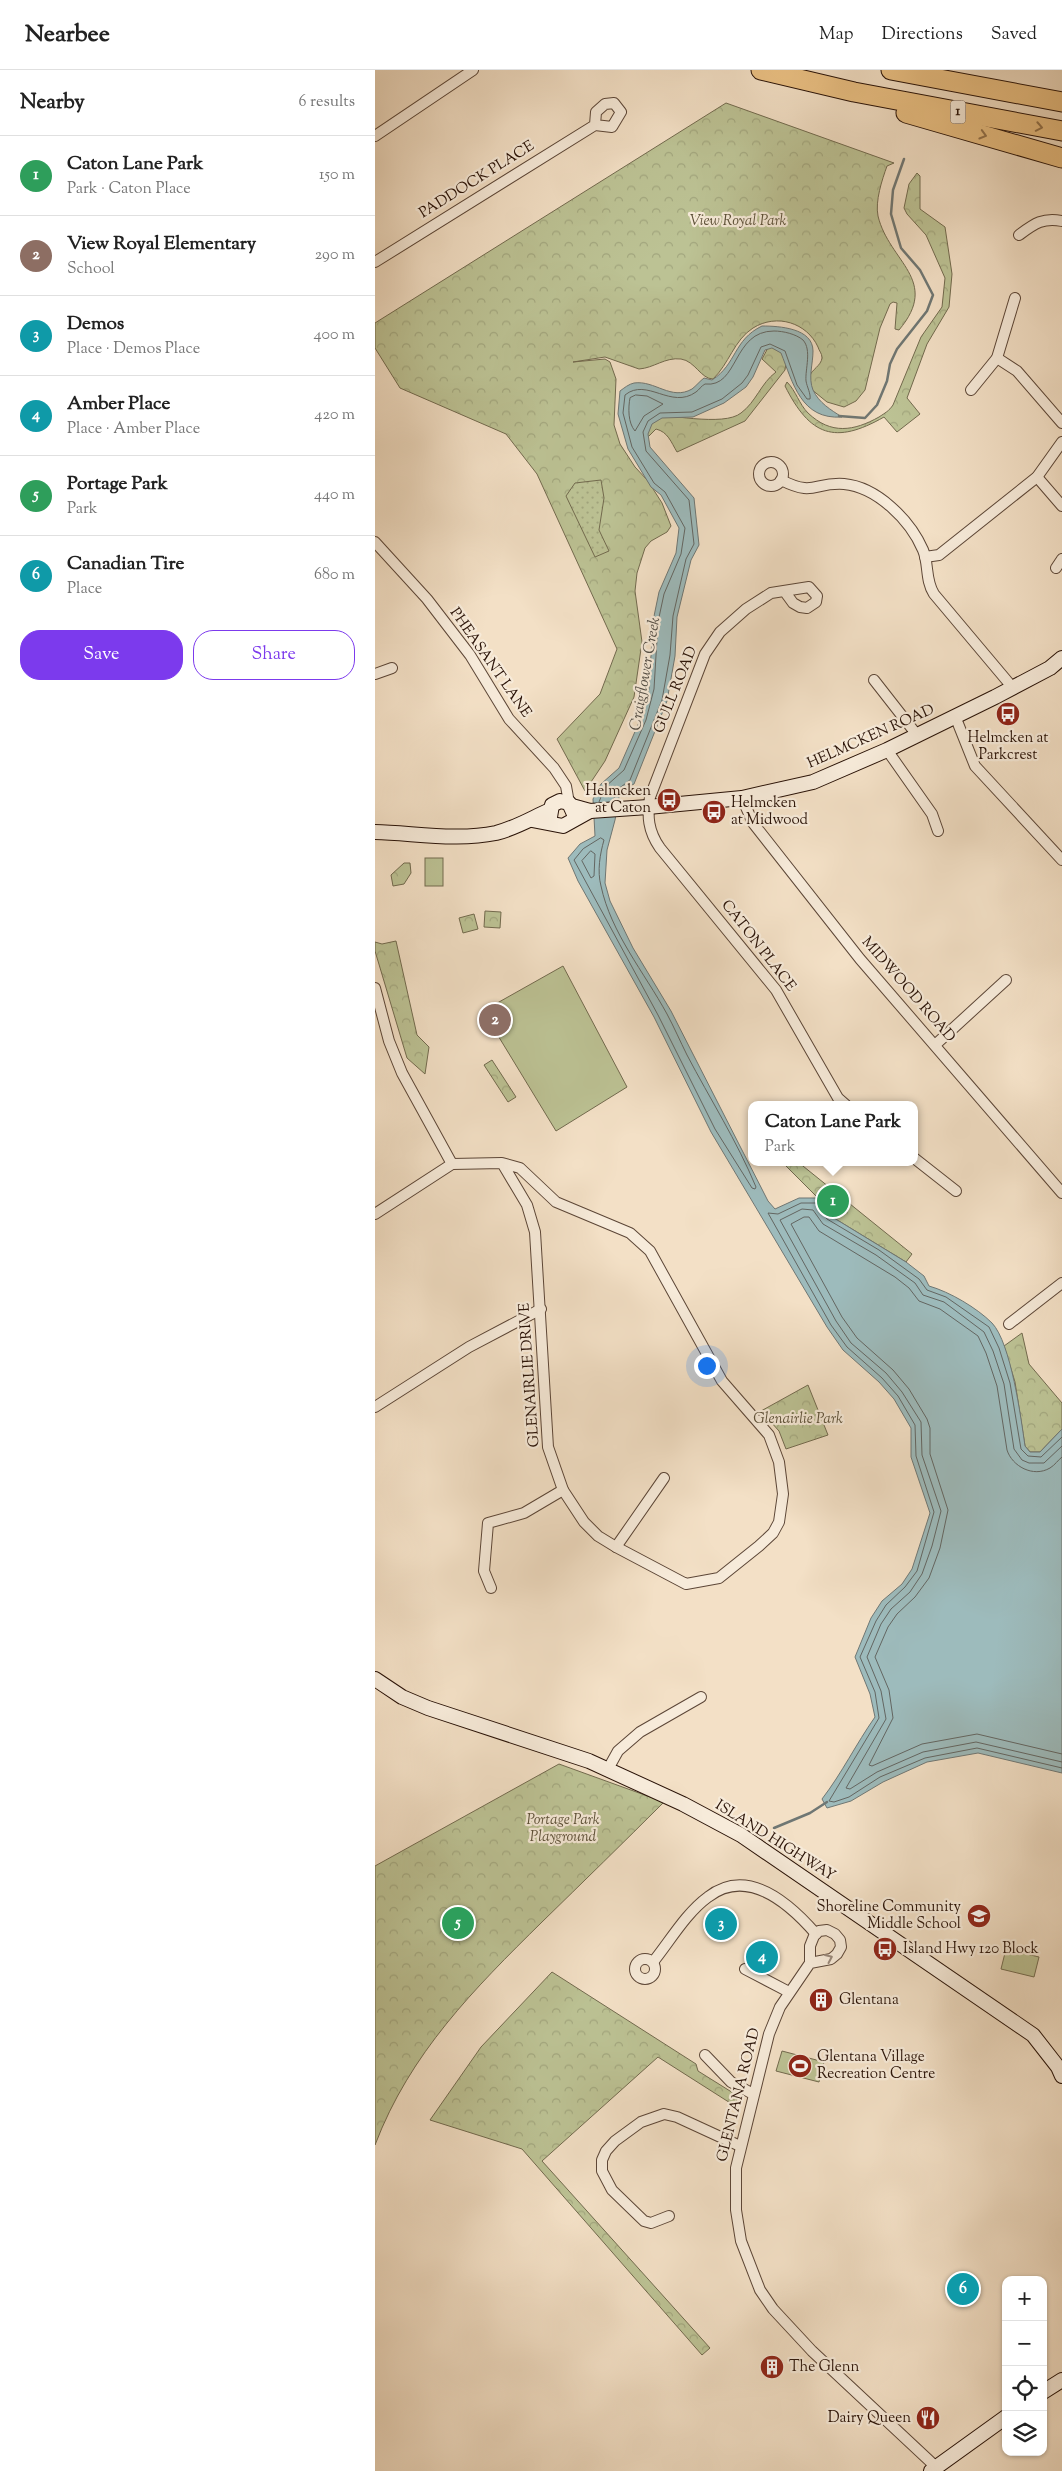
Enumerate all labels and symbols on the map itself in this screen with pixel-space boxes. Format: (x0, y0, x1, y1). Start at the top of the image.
road number: 1 (951, 101, 965, 124)
one-way arrow (1035, 121, 1043, 132)
one-way arrow (978, 129, 987, 140)
street label: PADDOCK PLACE (415, 136, 539, 224)
park label: View Royal Park (690, 211, 787, 232)
street label: PHEASANT LANE (444, 604, 536, 722)
water label: Craigflower Creek (625, 615, 667, 733)
street label: GULL ROAD (649, 643, 703, 737)
street label: HELMCKEN ROAD (804, 699, 938, 774)
bus stop icon: Helmcken at Parkcrest (995, 701, 1021, 727)
place label: Helmcken at Parkcrest (968, 728, 1048, 766)
place label: Helmcken at Caton (585, 781, 651, 819)
bus stop icon: Helmcken at Caton (656, 787, 682, 813)
place label: Helmcken at Midwood (731, 793, 809, 831)
bus stop icon: Helmcken at Midwood (701, 799, 727, 825)
street label: CATON PLACE (716, 896, 800, 996)
street label: MIDWOOD ROAD (856, 933, 960, 1047)
pin: 2 (479, 1001, 511, 1039)
pin: 1 (817, 1182, 849, 1220)
street label: GLENAIRLIE DRIVE (514, 1302, 546, 1448)
your location (694, 1353, 720, 1379)
park label: Glenairlie Park (753, 1409, 843, 1430)
street label: ISLAND HIGHWAY (711, 1795, 839, 1887)
park label: Portage Park Playground (526, 1810, 600, 1848)
place label: Shoreline Community Middle School (816, 1897, 962, 1935)
school or university icon: Shoreline Community Middle School (966, 1903, 992, 1929)
pin: 5 (442, 1904, 474, 1942)
pin: 3 (705, 1905, 737, 1943)
bus stop icon: Island Hwy 120 Block (872, 1936, 898, 1962)
pin: 4 (746, 1938, 778, 1976)
place label: Island Hwy 120 Block (903, 1939, 1039, 1960)
one-way arrow (824, 1953, 833, 1964)
building icon: Glentana (808, 1987, 834, 2013)
place label: Glentana (839, 1990, 899, 2011)
street label: GLENTANA ROAD (712, 2026, 766, 2164)
place label: Glentana Village Recreation Centre (817, 2047, 935, 2085)
sports icon: Glentana Village Recreation Centre (787, 2053, 813, 2079)
pin: 6 (947, 2270, 979, 2308)
building icon: The Glenn (759, 2354, 785, 2380)
place label: The Glenn (789, 2357, 860, 2378)
restaurant icon: Dairy Queen (915, 2405, 941, 2431)
place label: Dairy Queen (828, 2408, 911, 2429)

